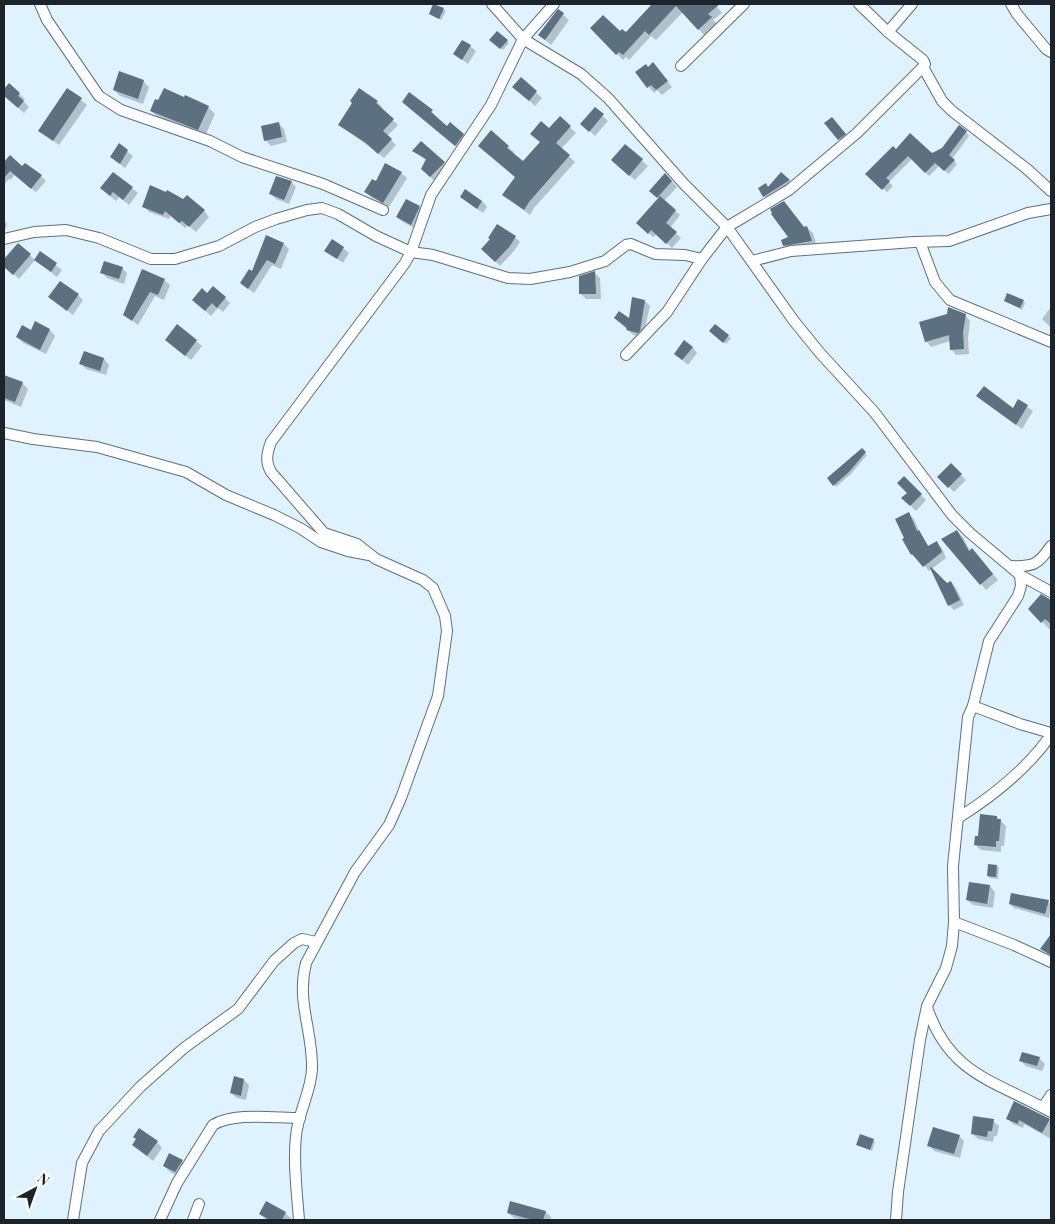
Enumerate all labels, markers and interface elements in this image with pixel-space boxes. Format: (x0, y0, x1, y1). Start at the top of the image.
north arrow (10, 1164, 60, 1214)
text: N (34, 1168, 54, 1189)

